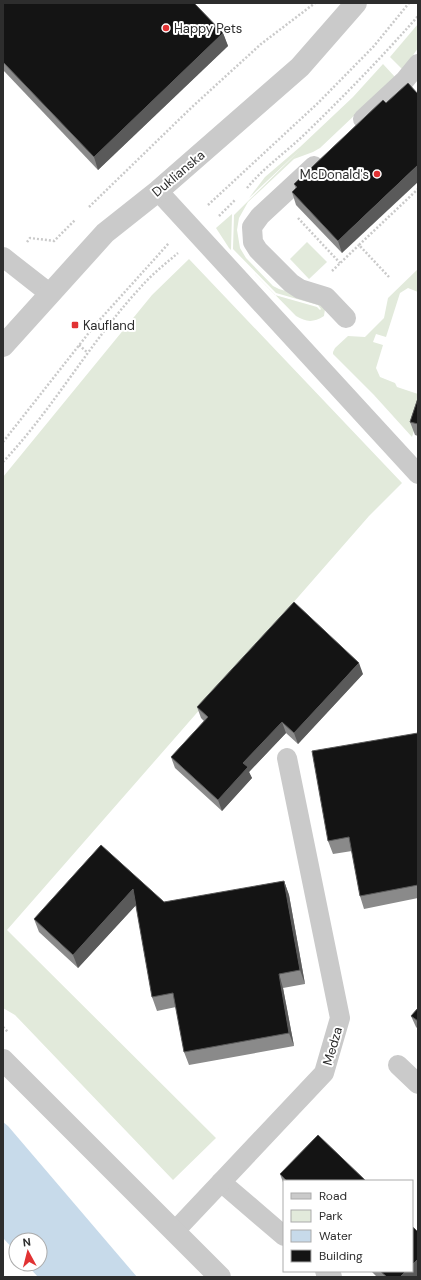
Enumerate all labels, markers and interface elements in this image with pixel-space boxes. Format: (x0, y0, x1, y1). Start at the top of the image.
place label: Happy Pets (174, 20, 242, 37)
marker: Happy Pets (161, 23, 171, 33)
street label: Duklianska (148, 146, 208, 200)
place label: McDonald's (300, 166, 369, 183)
marker: McDonald's (372, 169, 382, 179)
place label: Kaufland (83, 317, 135, 334)
marker: Kaufland (70, 320, 80, 330)
street label: Medza (319, 1025, 346, 1067)
legend (283, 1180, 413, 1272)
text: Road (319, 1188, 347, 1204)
text: Park (319, 1208, 343, 1224)
text: Water (319, 1228, 353, 1244)
north arrow (8, 1232, 48, 1272)
text: N (22, 1235, 32, 1250)
text: Building (319, 1248, 363, 1264)

